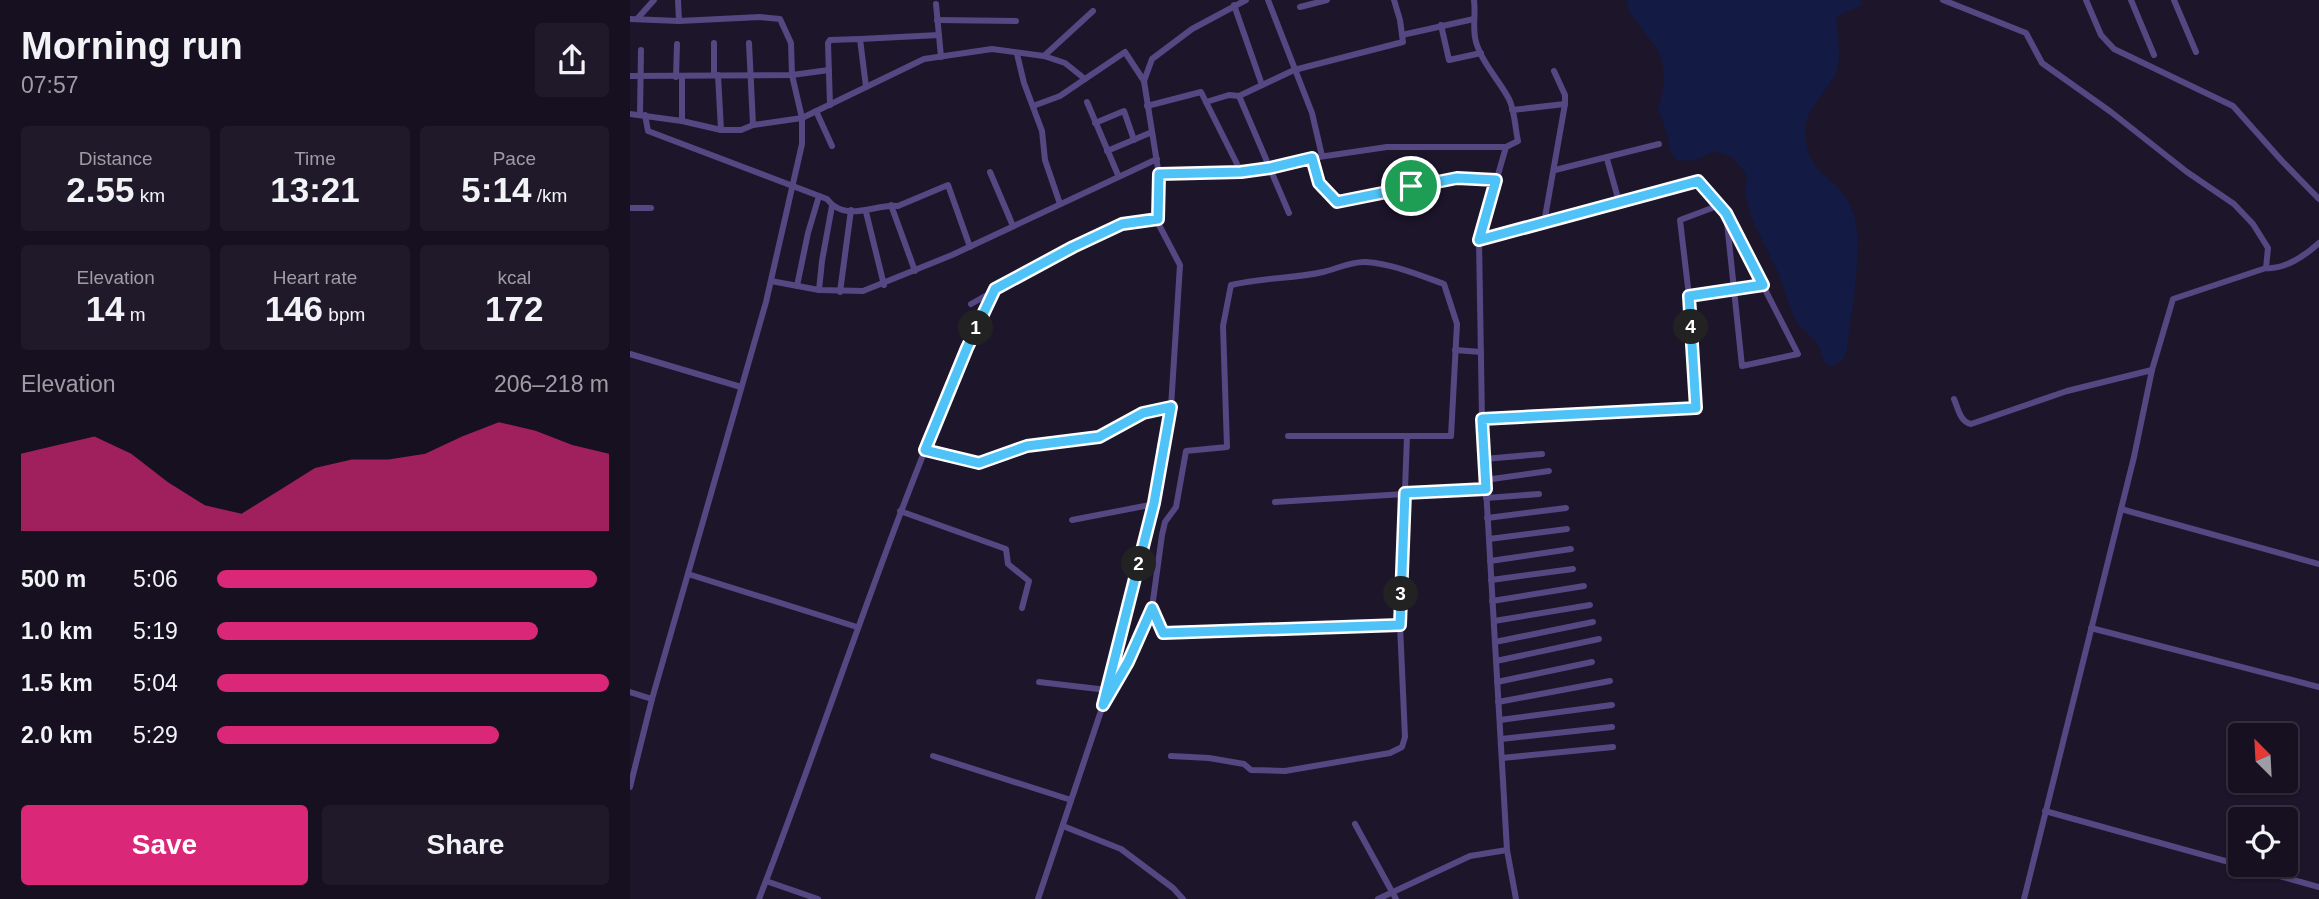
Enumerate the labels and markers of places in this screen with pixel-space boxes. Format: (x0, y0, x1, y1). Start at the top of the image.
pin (1381, 156, 1441, 216)
pin: 1 (958, 310, 994, 346)
pin: 4 (1674, 310, 1708, 344)
pin: 2 (1121, 546, 1156, 582)
pin: 3 (1384, 576, 1418, 612)

